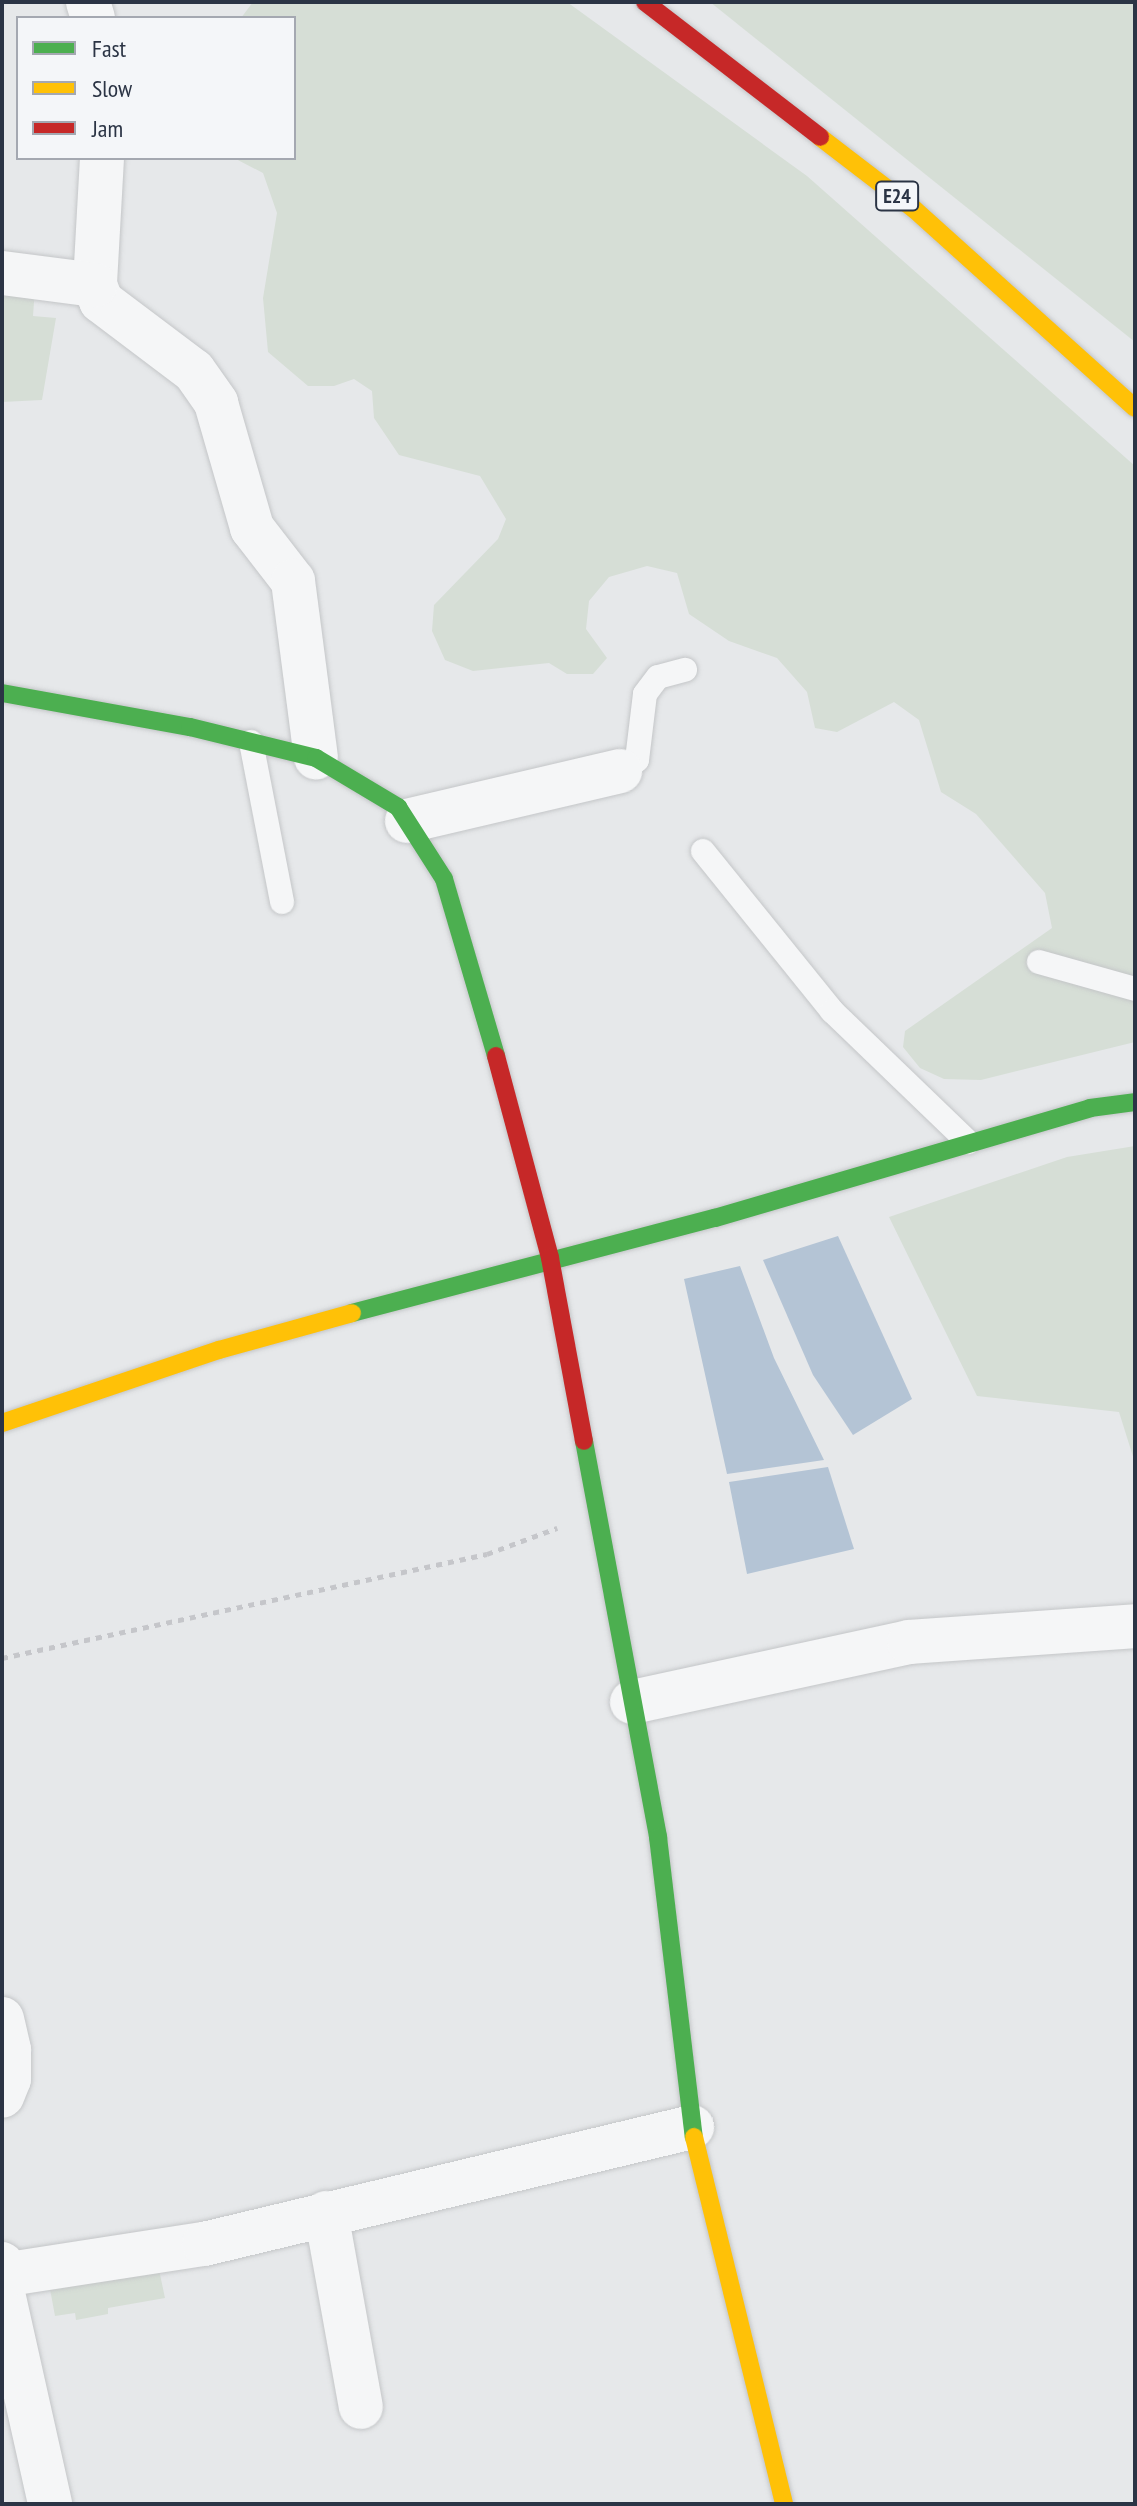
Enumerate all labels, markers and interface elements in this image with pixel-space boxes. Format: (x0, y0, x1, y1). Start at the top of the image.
legend (16, 16, 296, 160)
text: Fast (92, 33, 126, 64)
text: Slow (92, 73, 132, 104)
text: Jam (92, 113, 123, 144)
road number: E24 (875, 180, 919, 212)

